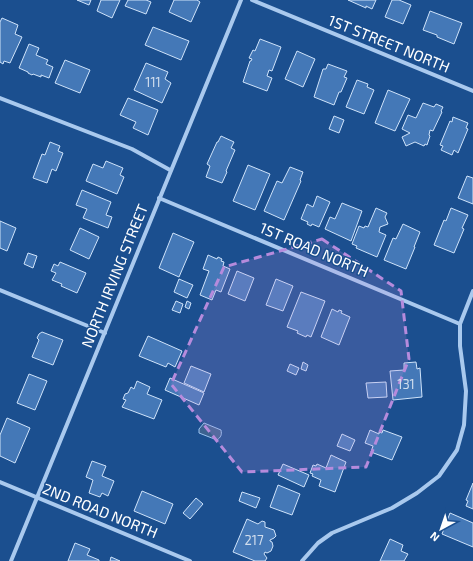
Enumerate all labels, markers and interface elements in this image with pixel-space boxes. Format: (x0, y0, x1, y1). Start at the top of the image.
street label: 1ST STREET NORTH (326, 10, 453, 76)
house number: 111 (145, 74, 161, 90)
street label: NORTH IRVING STREET (77, 201, 151, 350)
street label: 1ST ROAD NORTH (257, 218, 371, 280)
house number: 131 (397, 376, 415, 392)
street label: 2ND ROAD NORTH (40, 479, 161, 541)
north arrow (421, 509, 461, 549)
text: N (427, 529, 441, 545)
house number: 217 (244, 532, 264, 548)

